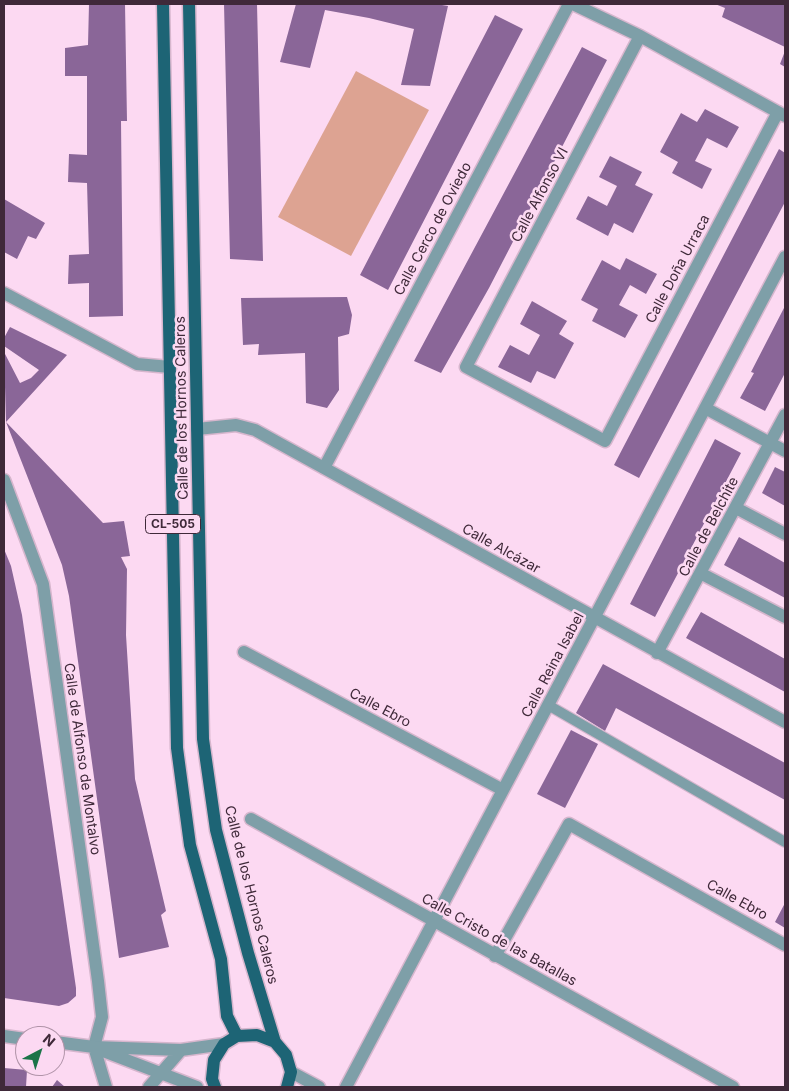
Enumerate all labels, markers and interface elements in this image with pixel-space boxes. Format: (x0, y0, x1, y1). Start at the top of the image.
street label: Calle Alfonso VI (508, 145, 572, 245)
street label: Calle Cerco de Oviedo (391, 160, 475, 298)
street label: Calle Doña Urraca (642, 212, 714, 326)
street label: Calle de los Hornos Caleros (172, 316, 192, 500)
street label: Calle de Belchite (676, 474, 742, 580)
road number: CL-505 (146, 514, 200, 534)
street label: Calle Alcázar (459, 521, 543, 577)
street label: Calle Reina Isabel (518, 610, 588, 720)
street label: Calle de Alfonso de Montalvo (60, 662, 104, 856)
street label: Calle Ebro (346, 685, 414, 731)
street label: Calle de los Hornos Caleros (221, 804, 281, 986)
street label: Calle Ebro (703, 876, 771, 924)
street label: Calle Cristo de las Batallas (418, 890, 580, 990)
north arrow (15, 1026, 65, 1076)
text: N (40, 1030, 59, 1050)

